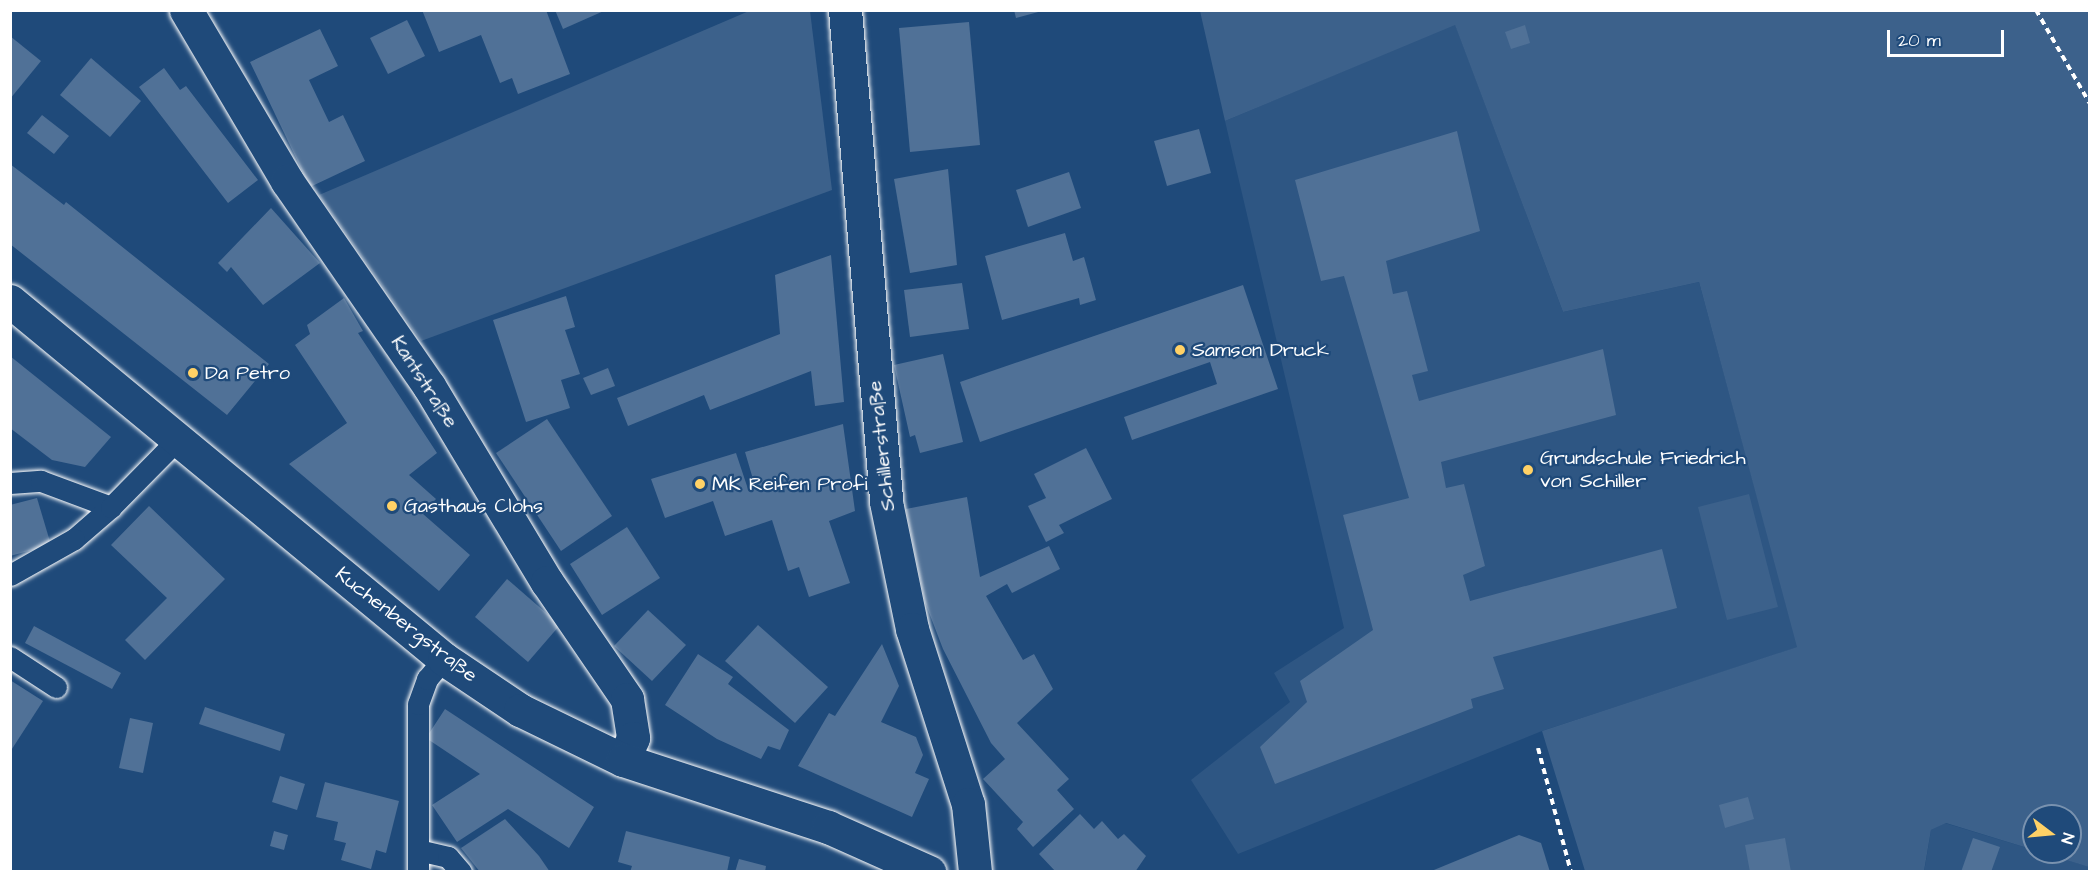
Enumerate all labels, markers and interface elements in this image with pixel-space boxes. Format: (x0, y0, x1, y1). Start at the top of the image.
scale bar (1890, 18, 2007, 56)
text: 20 m (1898, 28, 1941, 53)
street label: Kantstraße (385, 332, 463, 432)
place label: Samson Druck (1192, 338, 1329, 362)
marker: Samson Druck (1173, 343, 1187, 357)
place label: Da Petro (205, 361, 290, 385)
marker: Da Petro (186, 366, 200, 380)
street label: Schillerstraße (863, 380, 901, 512)
place label: Grundschule Friedrich von Schiller (1540, 446, 1746, 493)
marker: Grundschule Friedrich von Schiller (1521, 463, 1535, 477)
place label: MK Reifen Profi (712, 472, 867, 496)
marker: MK Reifen Profi (693, 477, 707, 491)
place label: Gasthaus Clohs (404, 494, 543, 518)
marker: Gasthaus Clohs (385, 499, 399, 513)
street label: Kuchenbergstraße (330, 562, 482, 688)
north arrow (2022, 804, 2082, 864)
text: N (2055, 831, 2079, 846)

